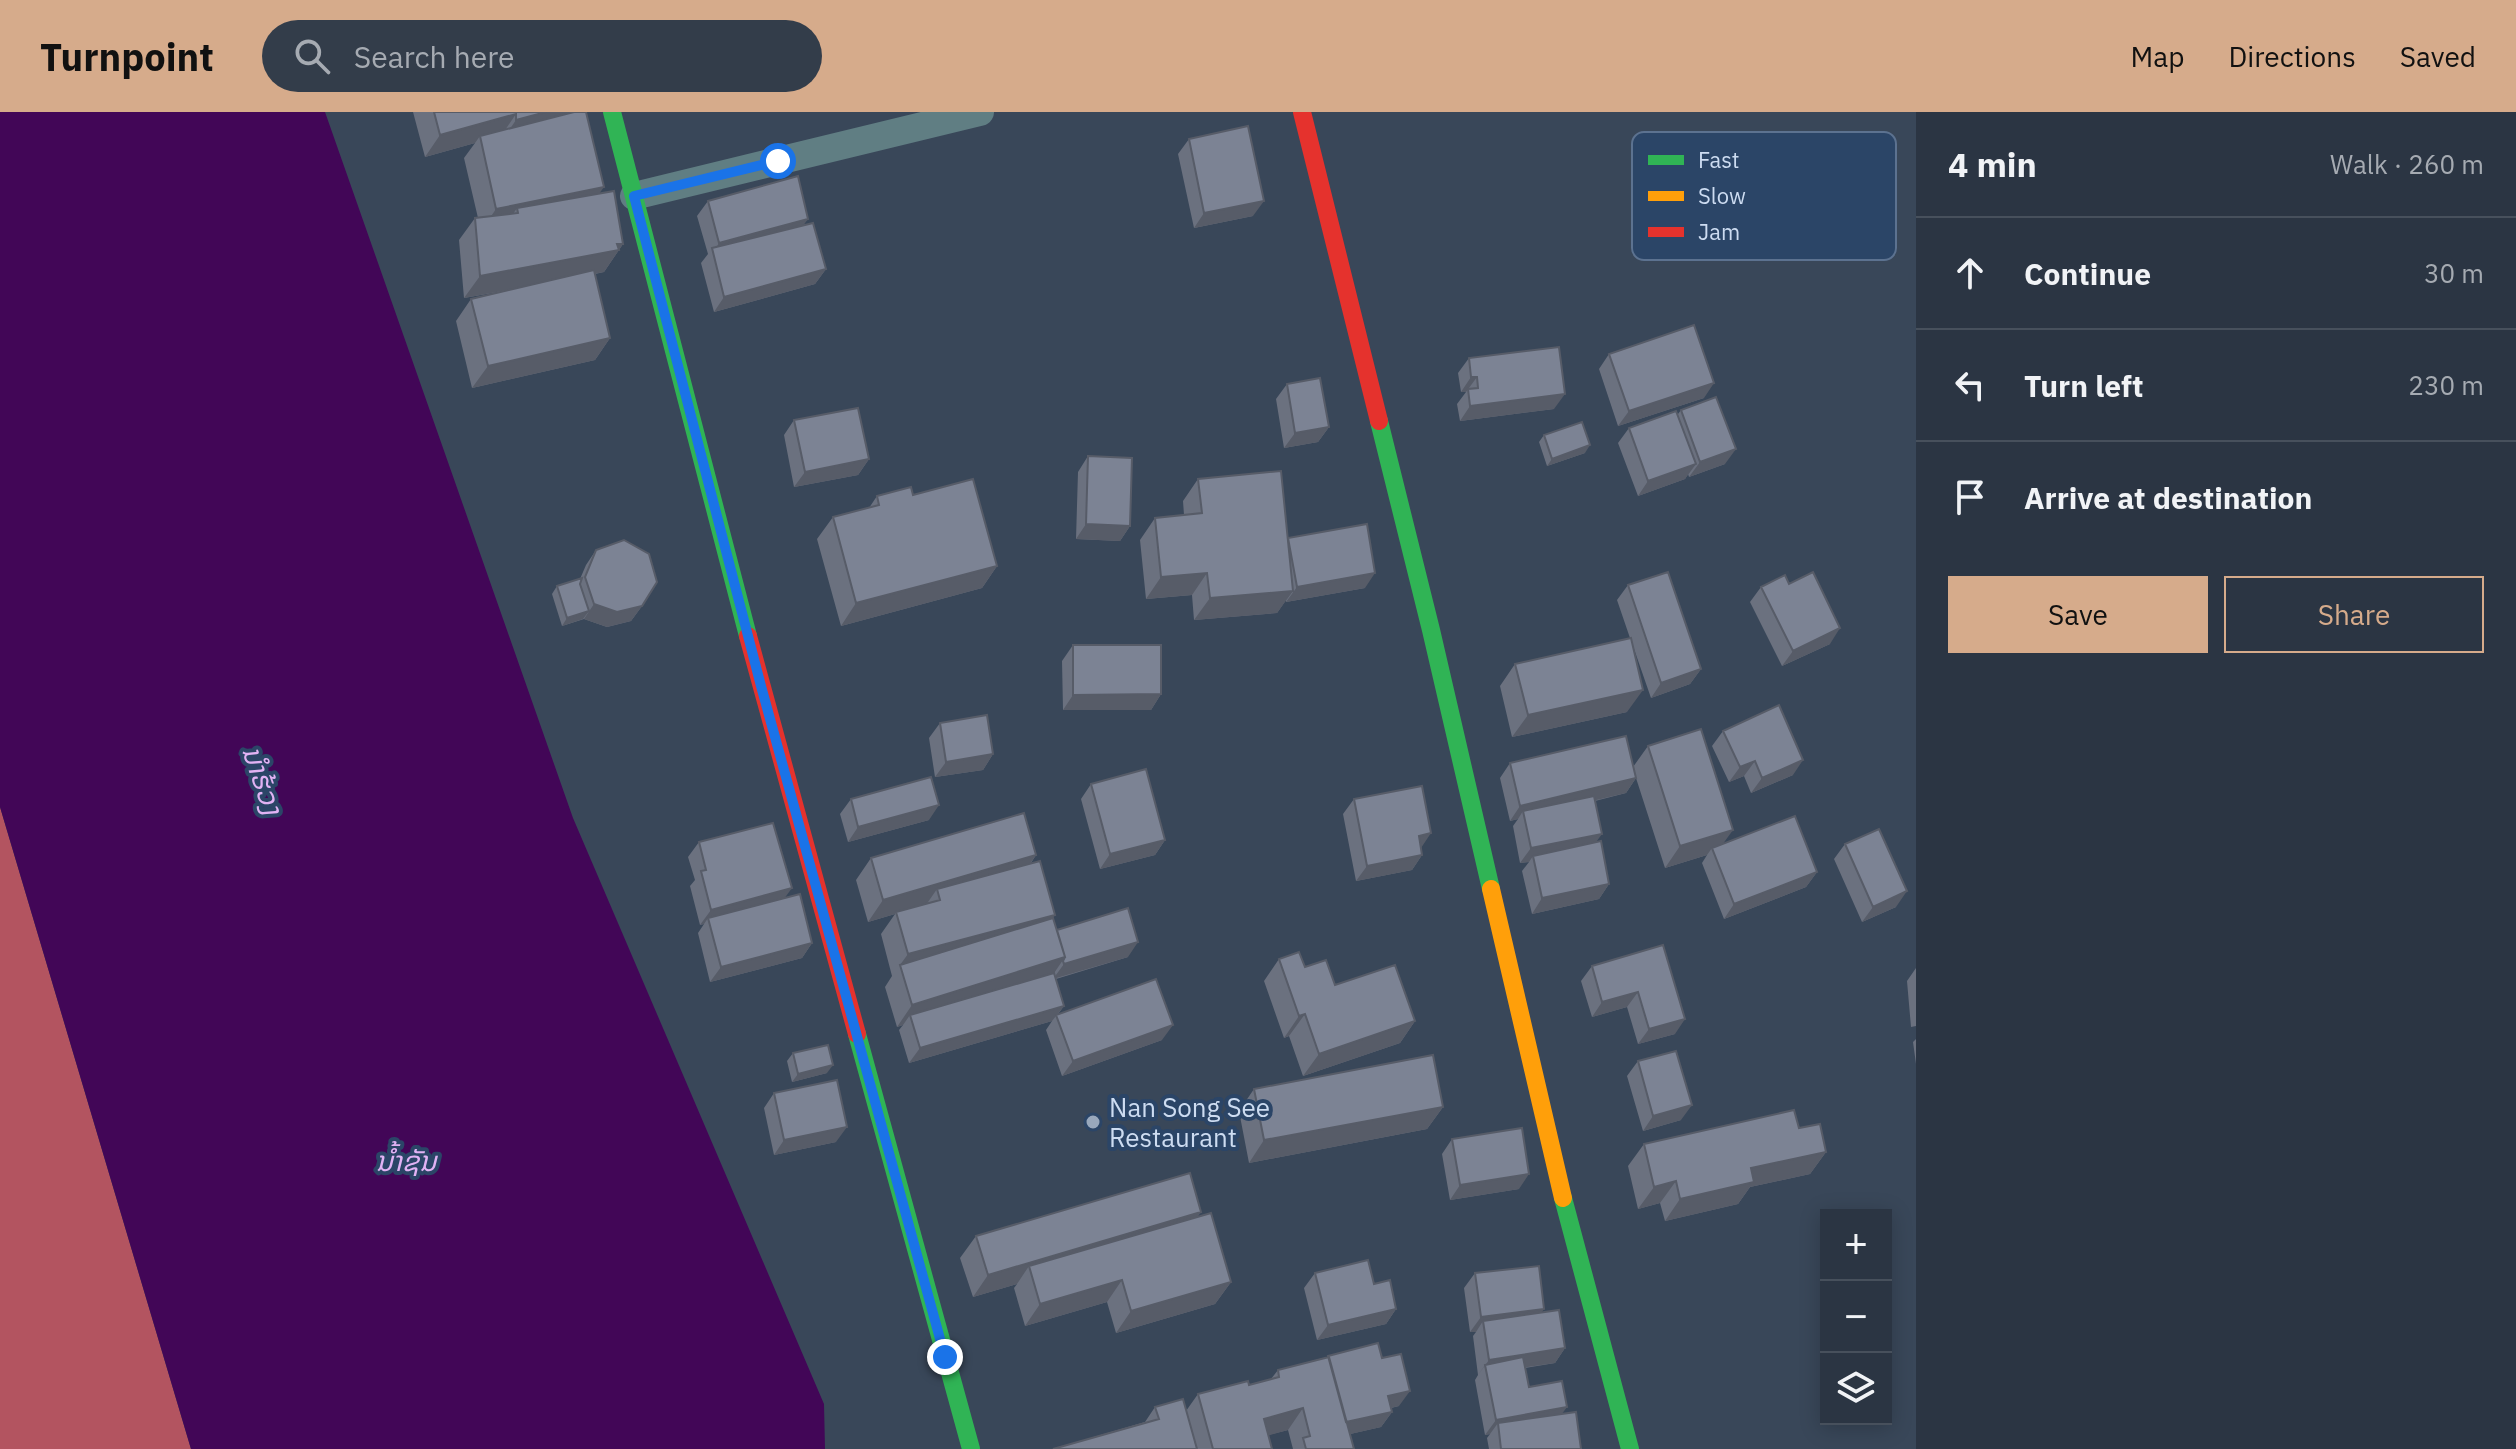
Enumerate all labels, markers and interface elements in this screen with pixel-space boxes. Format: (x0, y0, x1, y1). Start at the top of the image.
search box (262, 20, 822, 92)
text: Turnpoint (40, 32, 214, 81)
icon: search (290, 34, 334, 78)
text: Search here (354, 37, 515, 76)
text: Map (2130, 38, 2184, 75)
text: Directions (2228, 38, 2356, 75)
text: Saved (2400, 38, 2476, 75)
legend (1632, 132, 1896, 260)
text: 4 min (1948, 142, 2037, 186)
route start (760, 143, 796, 179)
text: Fast (1698, 145, 1739, 174)
text: Walk · 260 m (2330, 147, 2484, 181)
text: Slow (1698, 181, 1746, 210)
text: Jam (1698, 217, 1740, 246)
icon: ahead (1948, 251, 1992, 295)
text: Continue (2024, 254, 2151, 293)
text: 30 m (2424, 256, 2484, 290)
icon: left (1948, 363, 1992, 407)
text: Turn left (2024, 366, 2143, 405)
text: 230 m (2408, 368, 2484, 402)
icon: arrive (1948, 475, 1992, 519)
text: Arrive at destination (2024, 478, 2312, 517)
button: Save (1948, 576, 2208, 653)
button: Share (2224, 576, 2484, 653)
water label: ນຳ້ຮວງ (234, 741, 292, 821)
place label: Nan Song See Restaurant (1109, 1090, 1270, 1154)
marker: Nan Song See Restaurant (1084, 1113, 1102, 1131)
water label: ນ້ຳຊັນ (376, 1141, 438, 1179)
map controls (1820, 1209, 1892, 1425)
button: + (1820, 1209, 1892, 1281)
button: − (1820, 1281, 1892, 1353)
route end (927, 1339, 963, 1375)
button: layers (1820, 1353, 1892, 1425)

